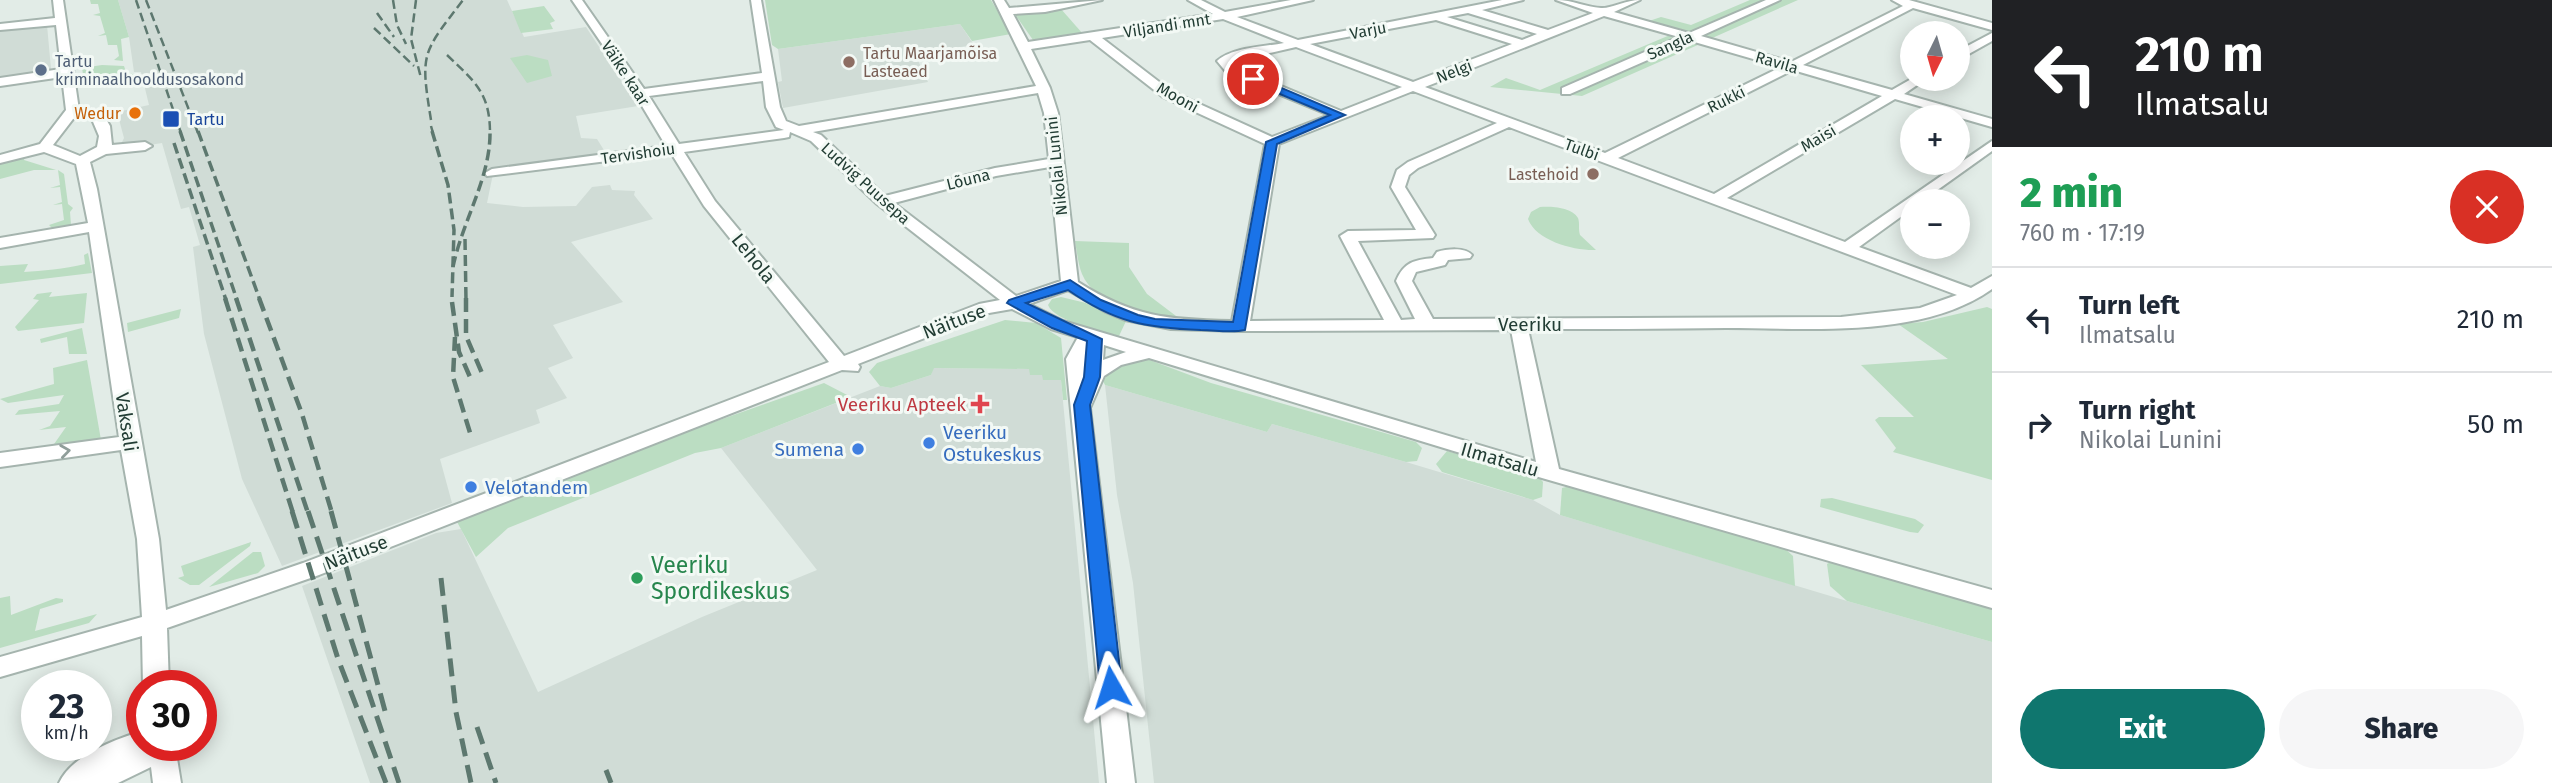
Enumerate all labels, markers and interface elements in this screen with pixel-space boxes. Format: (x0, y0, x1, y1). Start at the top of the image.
street label: Viljandi mnt (1122, 9, 1212, 42)
street label: Varju (1348, 18, 1388, 43)
north arrow (1900, 21, 1970, 91)
map controls (1900, 21, 1970, 259)
text: 210 m (2135, 25, 2264, 84)
street label: Sangla (1644, 27, 1696, 64)
icon: left (2020, 28, 2111, 119)
street label: Väike kaar (597, 37, 654, 110)
place label: Tartu Maarjamõisa Lasteaed (863, 44, 997, 81)
street label: Ravila (1753, 47, 1800, 78)
pin (1223, 49, 1283, 109)
place label: Tartu kriminaalhooldusosakond (55, 52, 244, 89)
marker: Tartu Maarjamõisa Lasteaed (841, 54, 857, 70)
street label: Nelgi (1433, 56, 1475, 87)
icon: arrive (1234, 60, 1272, 98)
marker: Tartu kriminaalhooldusosakond (33, 62, 49, 78)
street label: Mooni (1153, 78, 1202, 117)
street label: Rukki (1704, 82, 1748, 117)
text: Ilmatsalu (2135, 85, 2270, 123)
place label: Wedur (74, 104, 122, 123)
marker: Wedur (127, 105, 143, 121)
button: + (1900, 105, 1970, 175)
marker: Tartu (161, 109, 181, 129)
place label: Tartu (187, 110, 224, 129)
street label: Nikolai Lunini (1042, 115, 1071, 217)
street label: Maisi (1797, 121, 1839, 156)
street label: Tulbi (1562, 134, 1602, 164)
street label: Ludvig Puusepa (817, 138, 914, 228)
street label: Tervishoiu (600, 139, 676, 168)
street label: Lõuna (944, 165, 992, 194)
place label: Lastehoid (1508, 165, 1579, 184)
marker: Lastehoid (1585, 166, 1601, 182)
text: 2 min (2020, 168, 2123, 218)
button: close (2450, 170, 2524, 244)
button: − (1900, 189, 1970, 259)
text: 760 m · 17:19 (2020, 219, 2145, 247)
street label: Lehola (727, 229, 781, 288)
text: Turn left (2079, 290, 2180, 321)
street label: Näituse (919, 299, 989, 344)
icon: left (2020, 301, 2058, 339)
text: 210 m (2457, 304, 2524, 335)
street label: Veeriku (1498, 313, 1562, 336)
text: Ilmatsalu (2079, 321, 2176, 349)
street label: Vaksali (110, 391, 143, 453)
place label: Veeriku Apteek (838, 393, 966, 416)
text: Turn right (2079, 395, 2196, 426)
marker: Veeriku Apteek (972, 396, 988, 412)
icon: right (2020, 406, 2058, 444)
text: 50 m (2467, 409, 2524, 440)
place label: Veeriku Ostukeskus (943, 421, 1041, 466)
text: Nikolai Lunini (2079, 426, 2222, 454)
marker: Veeriku Ostukeskus (921, 435, 937, 451)
street label: Ilmatsalu (1458, 437, 1542, 482)
place label: Sumena (774, 438, 844, 461)
marker: Sumena (850, 441, 866, 457)
one-way arrow (59, 444, 71, 459)
place label: Velotandem (485, 476, 588, 499)
marker: Velotandem (463, 479, 479, 495)
street label: Näituse (321, 530, 391, 575)
place label: Veeriku Spordikeskus (651, 551, 790, 605)
marker: Veeriku Spordikeskus (629, 570, 645, 586)
position arrow (1074, 650, 1148, 724)
speed limit sign: 30 (126, 670, 217, 761)
text: 23 (48, 685, 85, 727)
button: Exit (2020, 689, 2265, 769)
button: Share (2279, 689, 2524, 769)
text: km/h (44, 722, 89, 744)

